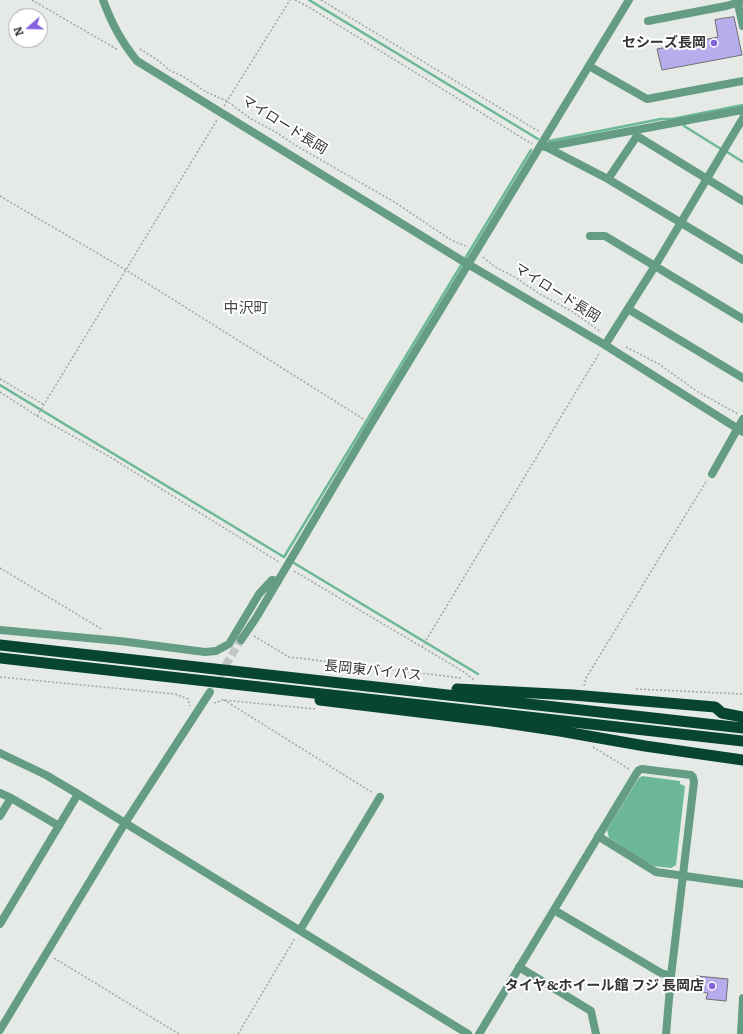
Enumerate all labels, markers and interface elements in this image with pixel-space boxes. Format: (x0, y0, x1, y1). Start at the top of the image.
north arrow (8, 8, 48, 48)
text: N (9, 25, 27, 39)
place label: セシーズ長岡 (622, 35, 706, 51)
marker: セシーズ長岡 (709, 38, 719, 48)
street label: マイロード長岡 (238, 92, 330, 158)
street label: マイロード長岡 (511, 260, 603, 326)
district label: 中沢町 (224, 300, 268, 318)
street label: 長岡東バイパス (323, 658, 423, 684)
place label: タイヤ&ホイール館 フジ 長岡店 (505, 978, 704, 994)
marker: タイヤ&ホイール館 フジ 長岡店 (707, 981, 717, 991)

